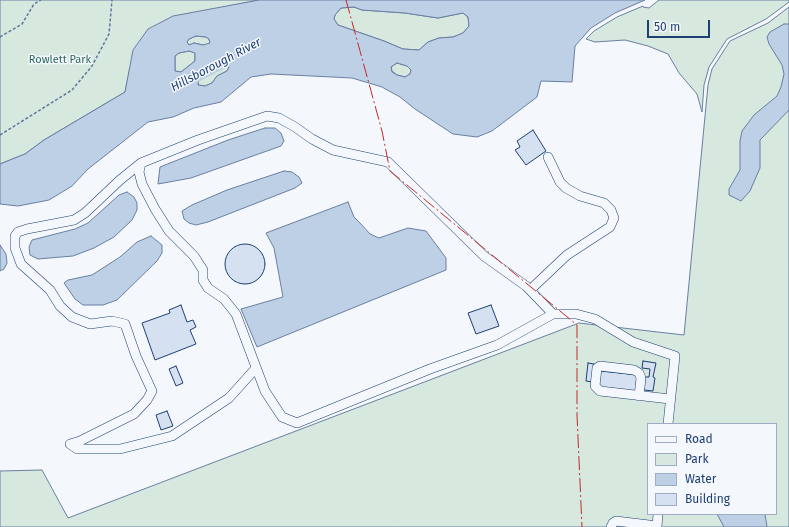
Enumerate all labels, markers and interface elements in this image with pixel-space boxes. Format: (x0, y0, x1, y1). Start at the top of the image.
scale bar (649, 12, 712, 38)
text: 50 m (654, 20, 680, 34)
water label: Hillsborough River (168, 35, 264, 95)
park label: Rowlett Park (29, 53, 91, 67)
legend (647, 423, 777, 515)
text: Road (685, 432, 713, 446)
text: Park (685, 452, 709, 466)
text: Water (685, 472, 716, 486)
text: Building (685, 492, 730, 506)

